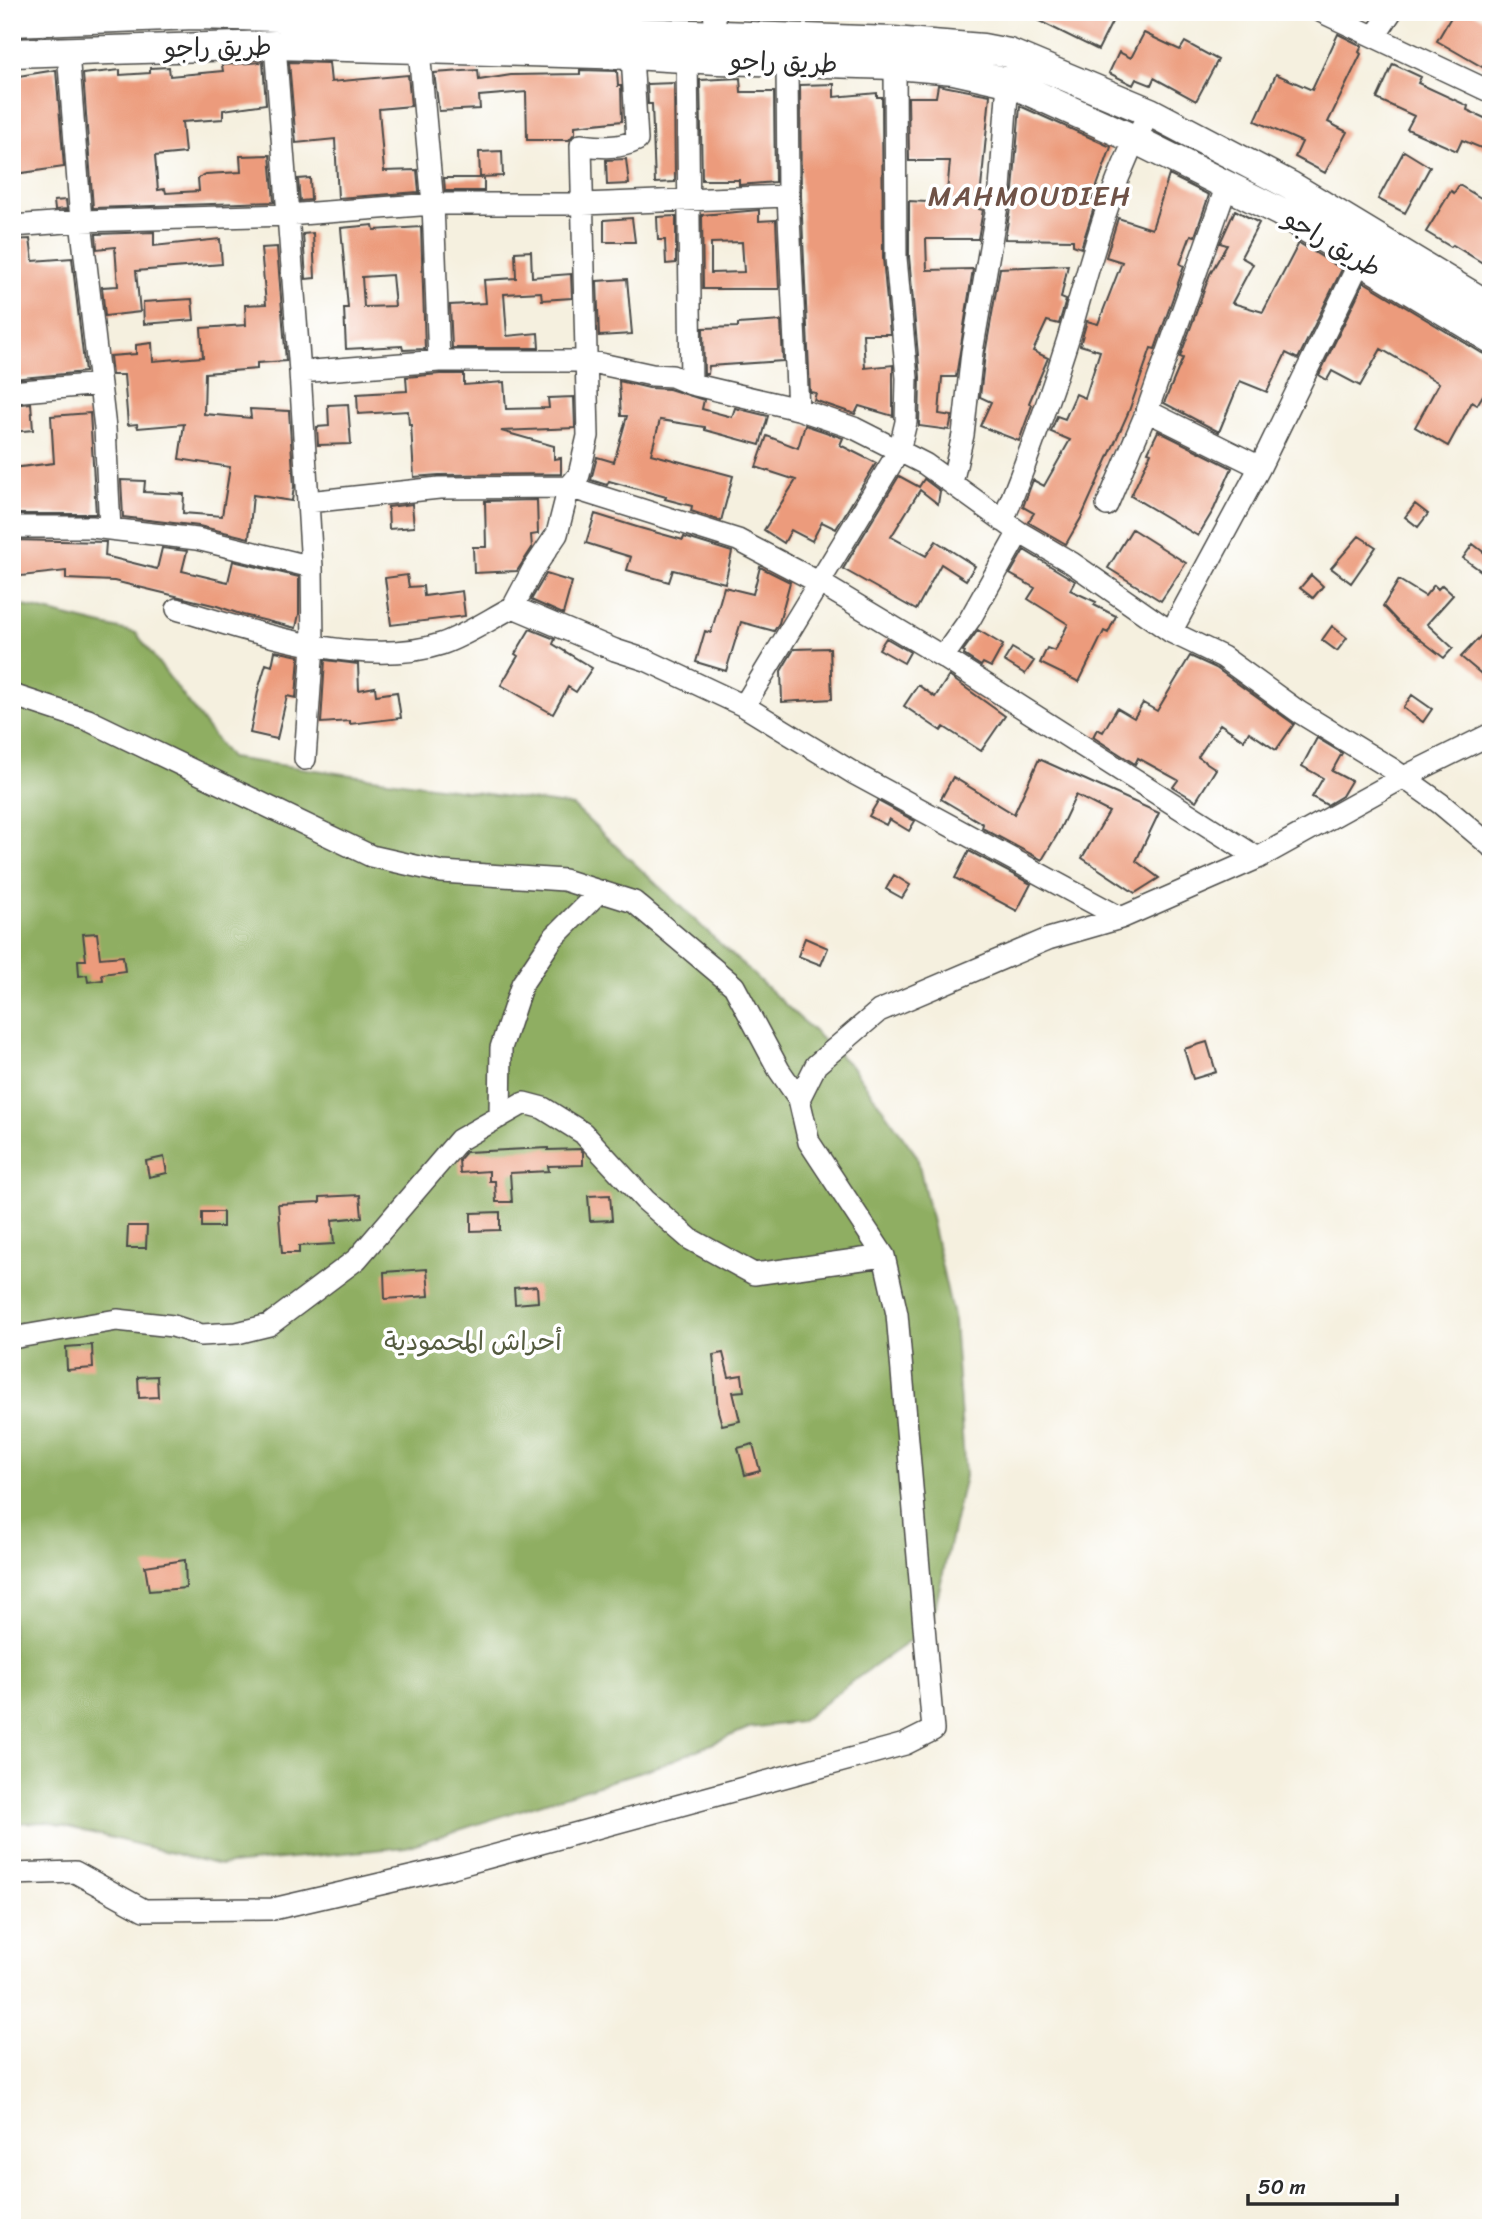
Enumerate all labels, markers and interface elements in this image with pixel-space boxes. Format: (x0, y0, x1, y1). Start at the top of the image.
street label: طريق راجو (162, 23, 272, 71)
street label: طريق راجو (728, 37, 838, 87)
district label: MAHMOUDIEH (928, 171, 1132, 220)
street label: طريق راجو (1273, 195, 1391, 290)
park label: أحراش المحمودية (384, 1318, 562, 1364)
scale bar (1248, 2163, 1396, 2207)
text: 50 m (1258, 2168, 1306, 2206)

